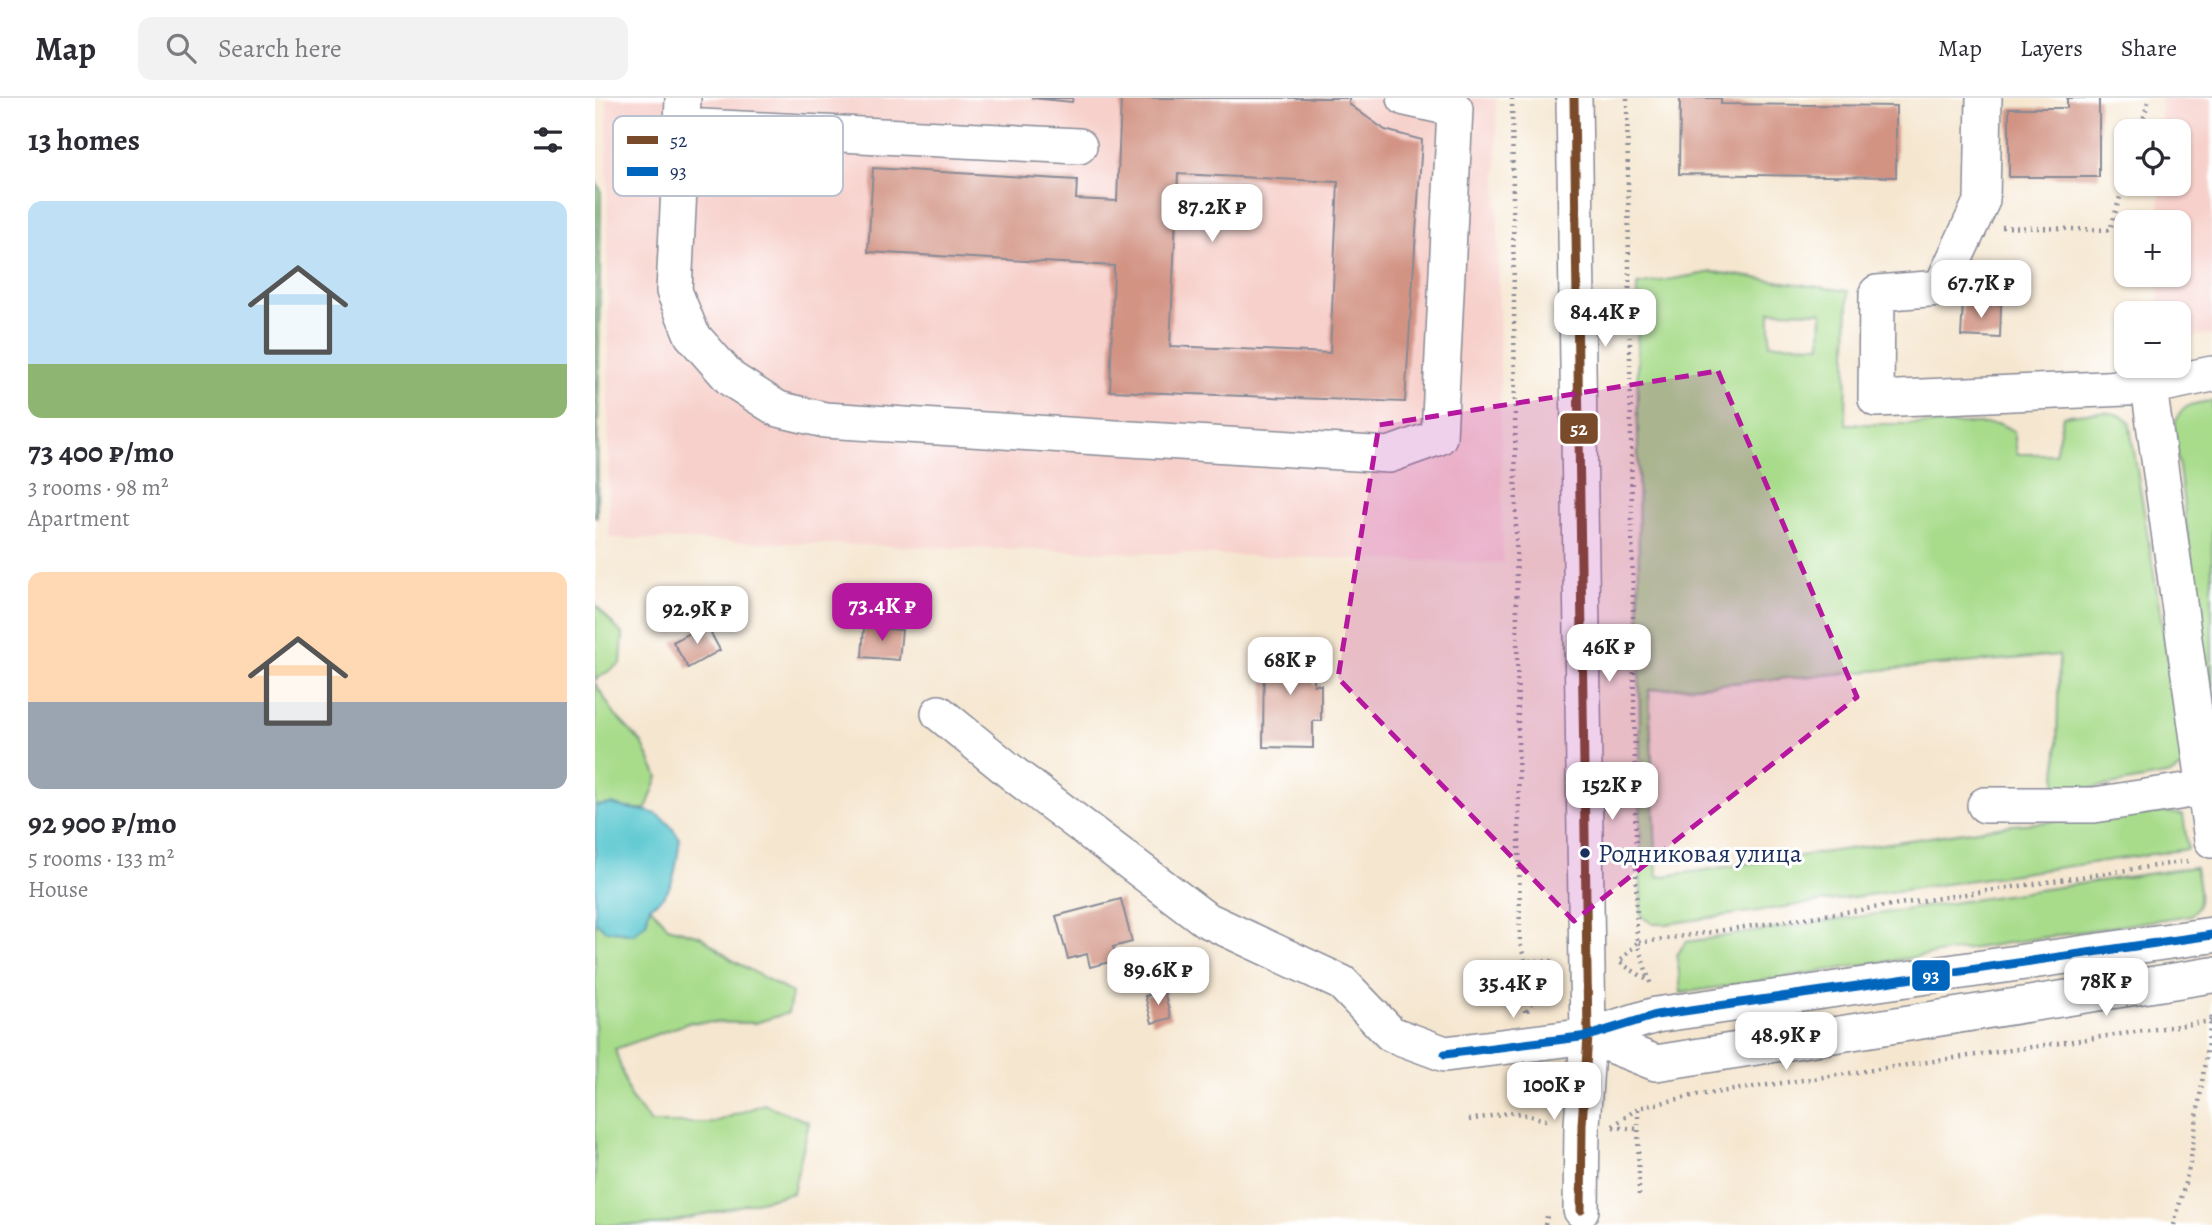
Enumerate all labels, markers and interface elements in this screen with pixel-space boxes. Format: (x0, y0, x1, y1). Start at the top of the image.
search box (138, 17, 628, 80)
text: Map (35, 26, 96, 71)
icon: search (162, 29, 200, 67)
text: Search here (218, 31, 342, 66)
text: Map (1938, 32, 1982, 64)
text: Layers (2020, 32, 2083, 64)
text: Share (2121, 32, 2177, 64)
legend (613, 116, 843, 196)
map controls (2114, 119, 2191, 378)
button: locate (2114, 119, 2191, 196)
text: 13 homes (28, 120, 140, 160)
icon: filters (529, 121, 567, 159)
text: 52 (670, 128, 687, 154)
text: 93 (670, 159, 687, 185)
pin: 87.2K ₽ (1147, 184, 1277, 244)
text: 87.2K ₽ (1177, 191, 1247, 222)
button: + (2114, 210, 2191, 287)
icon: home (235, 247, 361, 373)
pin: 67.7K ₽ (1916, 260, 2046, 320)
text: 67.7K ₽ (1947, 267, 2015, 298)
pin: 84.4K ₽ (1540, 289, 1670, 349)
text: 84.4K ₽ (1570, 296, 1640, 327)
button: − (2114, 301, 2191, 378)
line badge: 52 (1559, 412, 1599, 445)
text: 52 (1570, 416, 1588, 442)
text: 73 400 ₽/mo (28, 432, 174, 472)
text: 3 rooms · 98 m² (28, 472, 169, 503)
text: Apartment (28, 503, 130, 534)
pin: 73.4K ₽ (817, 584, 947, 643)
pin: 92.9K ₽ (632, 587, 762, 646)
text: 73.4K ₽ (848, 590, 916, 621)
text: 92.9K ₽ (662, 593, 732, 624)
icon: home (235, 618, 361, 744)
pin: 46K ₽ (1560, 624, 1658, 684)
text: 46K ₽ (1583, 631, 1635, 662)
pin: 68K ₽ (1241, 638, 1339, 697)
text: 68K ₽ (1264, 644, 1316, 675)
pin: 152K ₽ (1555, 762, 1669, 822)
text: 152K ₽ (1582, 769, 1642, 800)
text: 92 900 ₽/mo (28, 803, 177, 843)
place label: Родниковая улица (1598, 836, 1802, 871)
text: 5 rooms · 133 m² (28, 843, 174, 874)
marker: Родниковая улица (1578, 846, 1592, 860)
text: House (28, 874, 88, 905)
pin: 89.6K ₽ (1093, 948, 1223, 1007)
text: 89.6K ₽ (1123, 954, 1193, 985)
pin: 78K ₽ (2057, 958, 2155, 1018)
line badge: 93 (1911, 959, 1951, 992)
pin: 35.4K ₽ (1448, 960, 1578, 1020)
text: 93 (1923, 963, 1939, 989)
text: 78K ₽ (2080, 965, 2132, 996)
text: 35.4K ₽ (1479, 967, 1547, 998)
pin: 48.9K ₽ (1721, 1012, 1851, 1072)
text: 48.9K ₽ (1751, 1019, 1821, 1050)
pin: 100K ₽ (1497, 1062, 1611, 1122)
text: 100K ₽ (1523, 1069, 1585, 1100)

